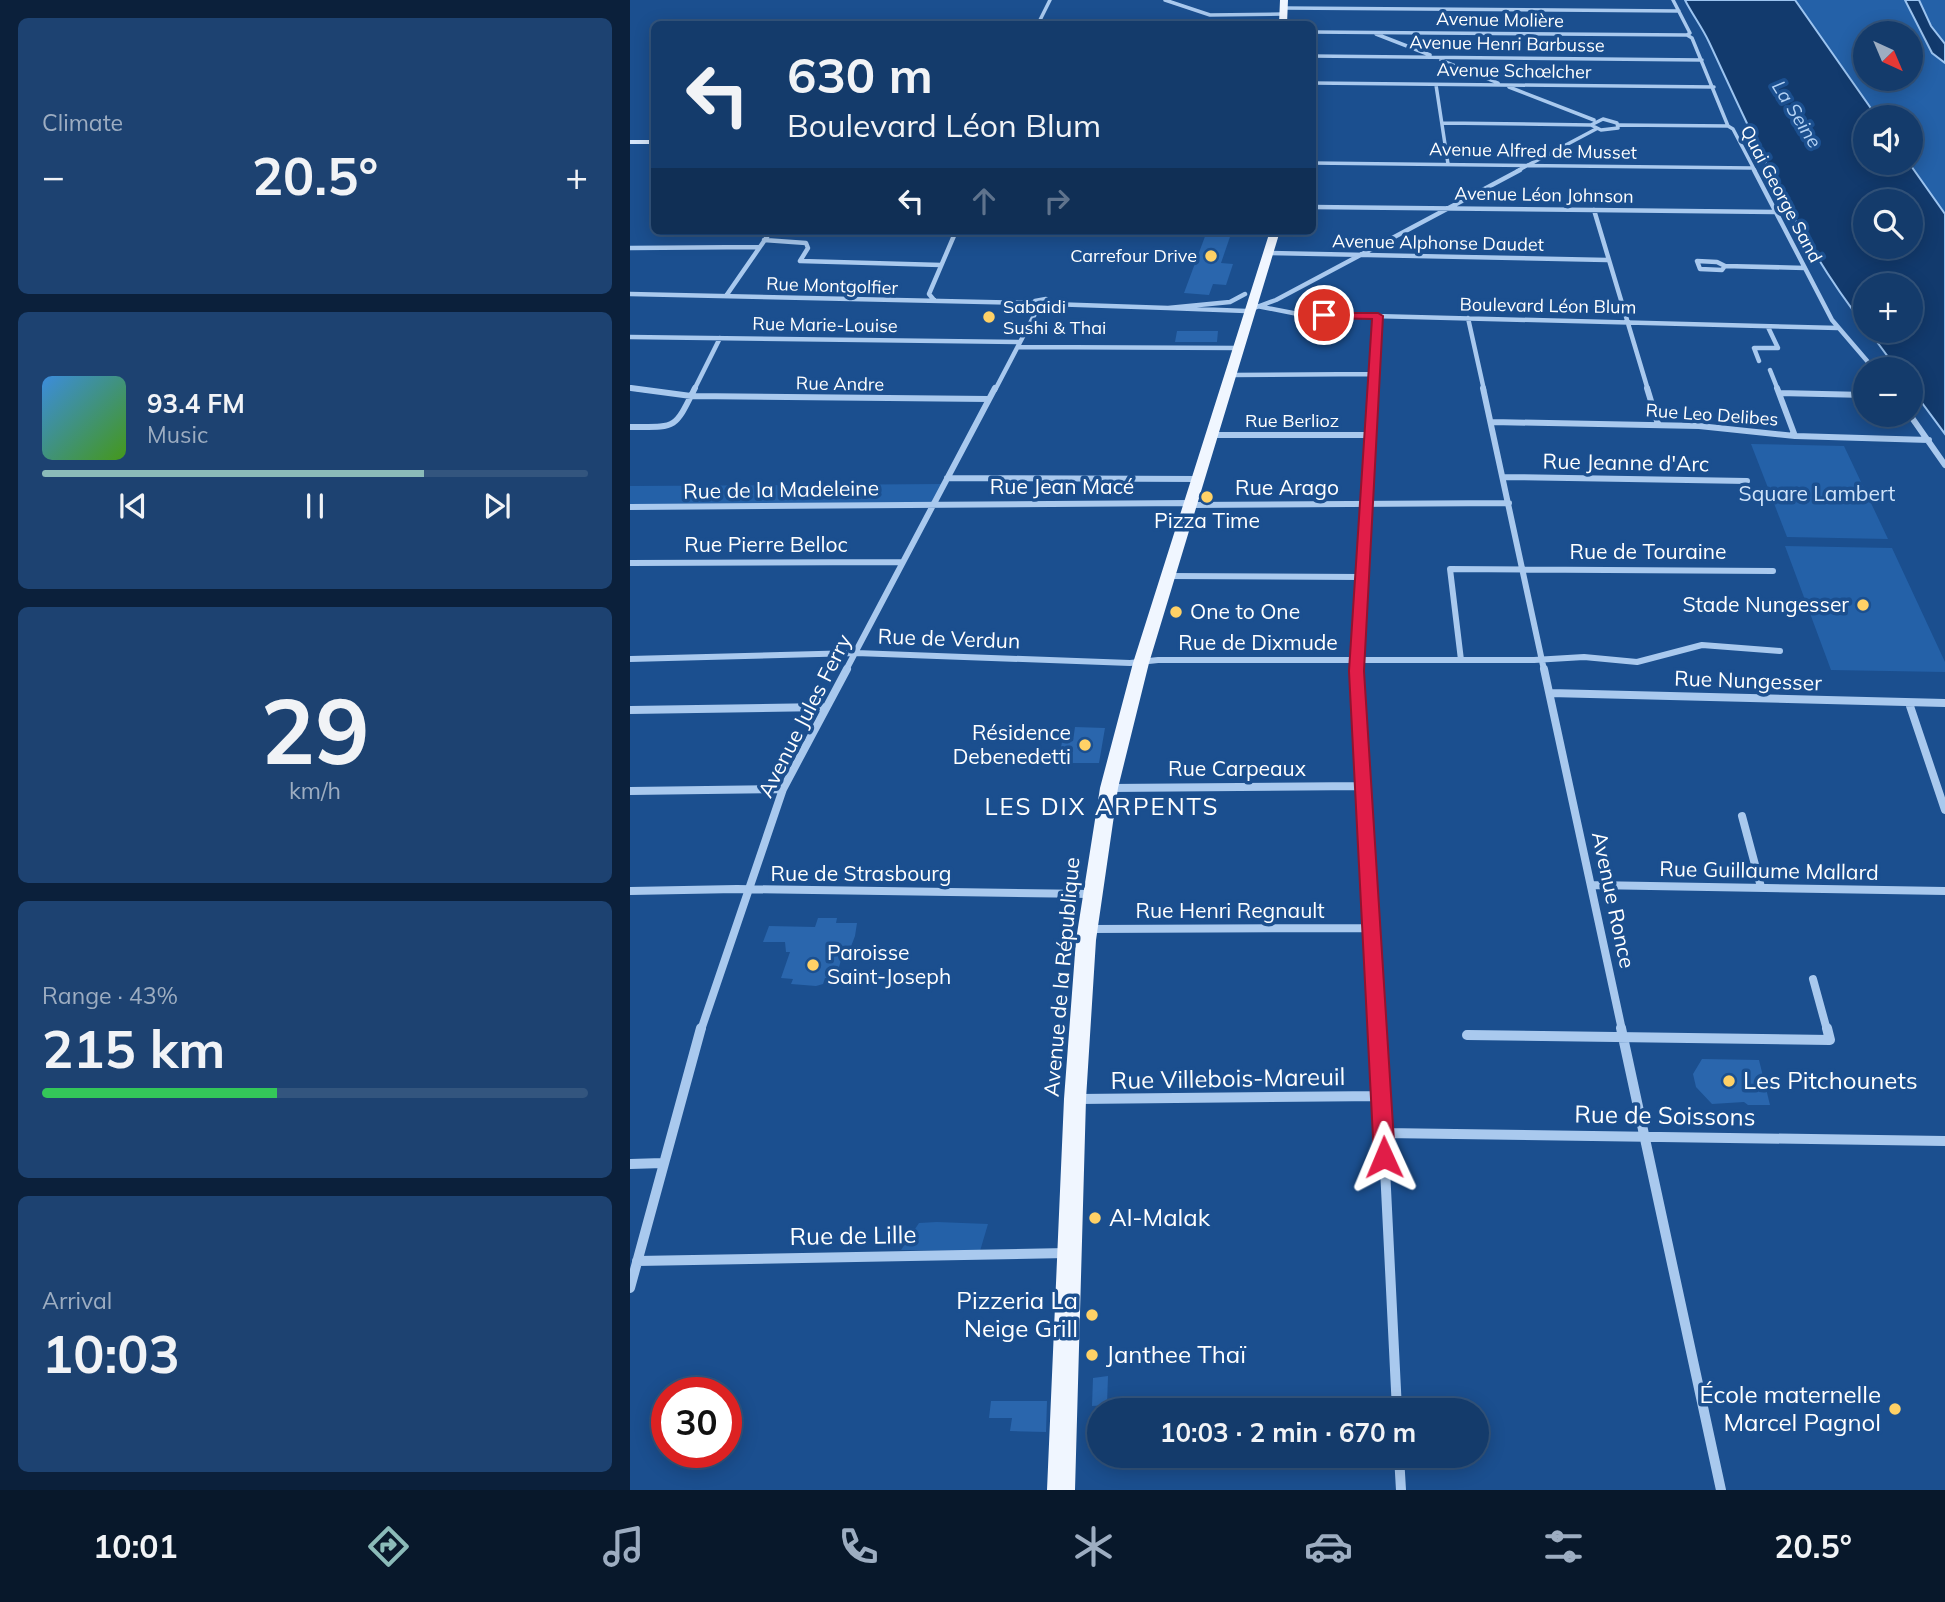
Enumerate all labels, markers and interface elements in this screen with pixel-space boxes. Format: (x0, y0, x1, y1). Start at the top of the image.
street label: Avenue Molière (1436, 7, 1564, 32)
north arrow (1853, 21, 1923, 91)
map controls (1853, 21, 1923, 427)
street label: Avenue Henri Barbusse (1409, 30, 1605, 57)
text: 630 m (787, 44, 933, 105)
icon: left (672, 49, 763, 140)
street label: Avenue Schœlcher (1436, 58, 1592, 83)
water label: La Seine (1767, 76, 1827, 152)
text: Boulevard Léon Blum (787, 105, 1101, 145)
button: sound (1853, 105, 1923, 175)
text: Climate (42, 108, 123, 137)
street label: Quai George Sand (1736, 121, 1827, 266)
street label: Avenue Alfred de Musset (1429, 137, 1637, 164)
text: 20.5° (252, 143, 378, 208)
text: − (42, 152, 65, 200)
text: + (565, 152, 588, 200)
street label: Avenue Léon Johnson (1454, 181, 1634, 208)
icon: left (892, 182, 930, 220)
icon: ahead (965, 182, 1003, 220)
icon: right (1038, 182, 1076, 220)
button: search (1853, 189, 1923, 259)
street label: Avenue Alphonse Daudet (1332, 229, 1544, 256)
place label: Carrefour Drive (1070, 244, 1197, 267)
marker: Carrefour Drive (1203, 248, 1219, 264)
street label: Rue Montgolfier (766, 272, 899, 299)
button: + (1853, 273, 1923, 343)
pin (1294, 285, 1354, 345)
street label: Boulevard Léon Blum (1459, 292, 1637, 319)
place label: Sabaidi Sushi & Thai (1003, 295, 1106, 339)
icon: arrive (1305, 296, 1343, 334)
marker: Sabaidi Sushi & Thai (981, 309, 997, 325)
street label: Rue Marie-Louise (752, 312, 898, 337)
button: − (1853, 357, 1923, 427)
street label: Rue Andre (796, 371, 884, 396)
text: 93.4 FM (147, 387, 245, 420)
street label: Rue Leo Delibes (1645, 398, 1779, 431)
street label: Rue Berlioz (1245, 409, 1339, 432)
text: Music (147, 420, 208, 449)
street label: Rue Jeanne d'Arc (1543, 448, 1710, 476)
street label: Rue Jean Macé (990, 473, 1134, 499)
street label: Rue de la Madeleine (683, 474, 879, 504)
street label: Rue Arago (1235, 474, 1339, 500)
park label: Square Lambert (1739, 480, 1895, 506)
icon: previous (114, 487, 152, 525)
icon: pause (296, 487, 334, 525)
icon: next (478, 487, 516, 525)
marker: Pizza Time (1199, 489, 1215, 505)
place label: Pizza Time (1154, 507, 1260, 533)
street label: Rue Pierre Belloc (684, 531, 848, 557)
street label: Rue de Touraine (1569, 538, 1727, 564)
place label: Stade Nungesser (1682, 591, 1849, 617)
marker: Stade Nungesser (1855, 597, 1871, 613)
place label: One to One (1190, 598, 1300, 624)
marker: One to One (1168, 604, 1184, 620)
street label: Rue de Verdun (877, 623, 1021, 653)
street label: Rue de Dixmude (1178, 629, 1338, 655)
street label: Avenue Jules Ferry (752, 630, 857, 802)
street label: Rue Nungesser (1674, 664, 1823, 696)
text: 29 (260, 673, 370, 787)
place label: Résidence Debenedetti (953, 719, 1071, 769)
marker: Résidence Debenedetti (1077, 737, 1093, 753)
street label: Rue Carpeaux (1168, 755, 1306, 781)
text: km/h (289, 776, 341, 805)
district label: LES DIX ARPENTS (984, 791, 1220, 821)
street label: Avenue Ronce (1587, 829, 1641, 970)
street label: Rue Guillaume Mallard (1659, 855, 1879, 885)
street label: Avenue de la République (1038, 856, 1084, 1098)
street label: Rue de Strasbourg (771, 860, 951, 886)
street label: Rue Henri Regnault (1135, 897, 1325, 923)
place label: Paroisse Saint-Joseph (827, 939, 951, 989)
marker: Paroisse Saint-Joseph (805, 957, 821, 973)
text: Range · 43% (42, 981, 178, 1010)
text: 215 km (42, 1016, 225, 1081)
street label: Rue Villebois-Mareuil (1110, 1061, 1346, 1095)
place label: Les Pitchounets (1743, 1065, 1918, 1095)
marker: Les Pitchounets (1721, 1073, 1737, 1089)
street label: Rue de Soissons (1574, 1098, 1756, 1132)
position arrow (1347, 1120, 1421, 1194)
place label: Al-Malak (1109, 1202, 1211, 1232)
marker: Al-Malak (1087, 1210, 1103, 1226)
street label: Rue de Lille (789, 1219, 917, 1251)
place label: Pizzeria La Neige Grill (956, 1285, 1078, 1343)
text: Arrival (42, 1286, 112, 1315)
marker: Pizzeria La Neige Grill (1084, 1307, 1100, 1323)
text: 10:03 (42, 1321, 180, 1386)
place label: Janthee Thaï (1106, 1339, 1246, 1369)
marker: Janthee Thaï (1084, 1347, 1100, 1363)
speed limit sign: 30 (651, 1377, 742, 1468)
place label: École maternelle Marcel Pagnol (1699, 1379, 1881, 1437)
marker: École maternelle Marcel Pagnol (1887, 1401, 1903, 1417)
text: 10:03 · 2 min · 670 m (1160, 1416, 1416, 1449)
icon: directions (364, 1522, 413, 1571)
icon: music (599, 1522, 648, 1571)
icon: phone (834, 1522, 883, 1571)
icon: climate (1069, 1522, 1118, 1571)
icon: car (1304, 1522, 1353, 1571)
icon: filters (1539, 1522, 1588, 1571)
text: 10:01 (93, 1526, 178, 1566)
text: 20.5° (1774, 1526, 1852, 1566)

